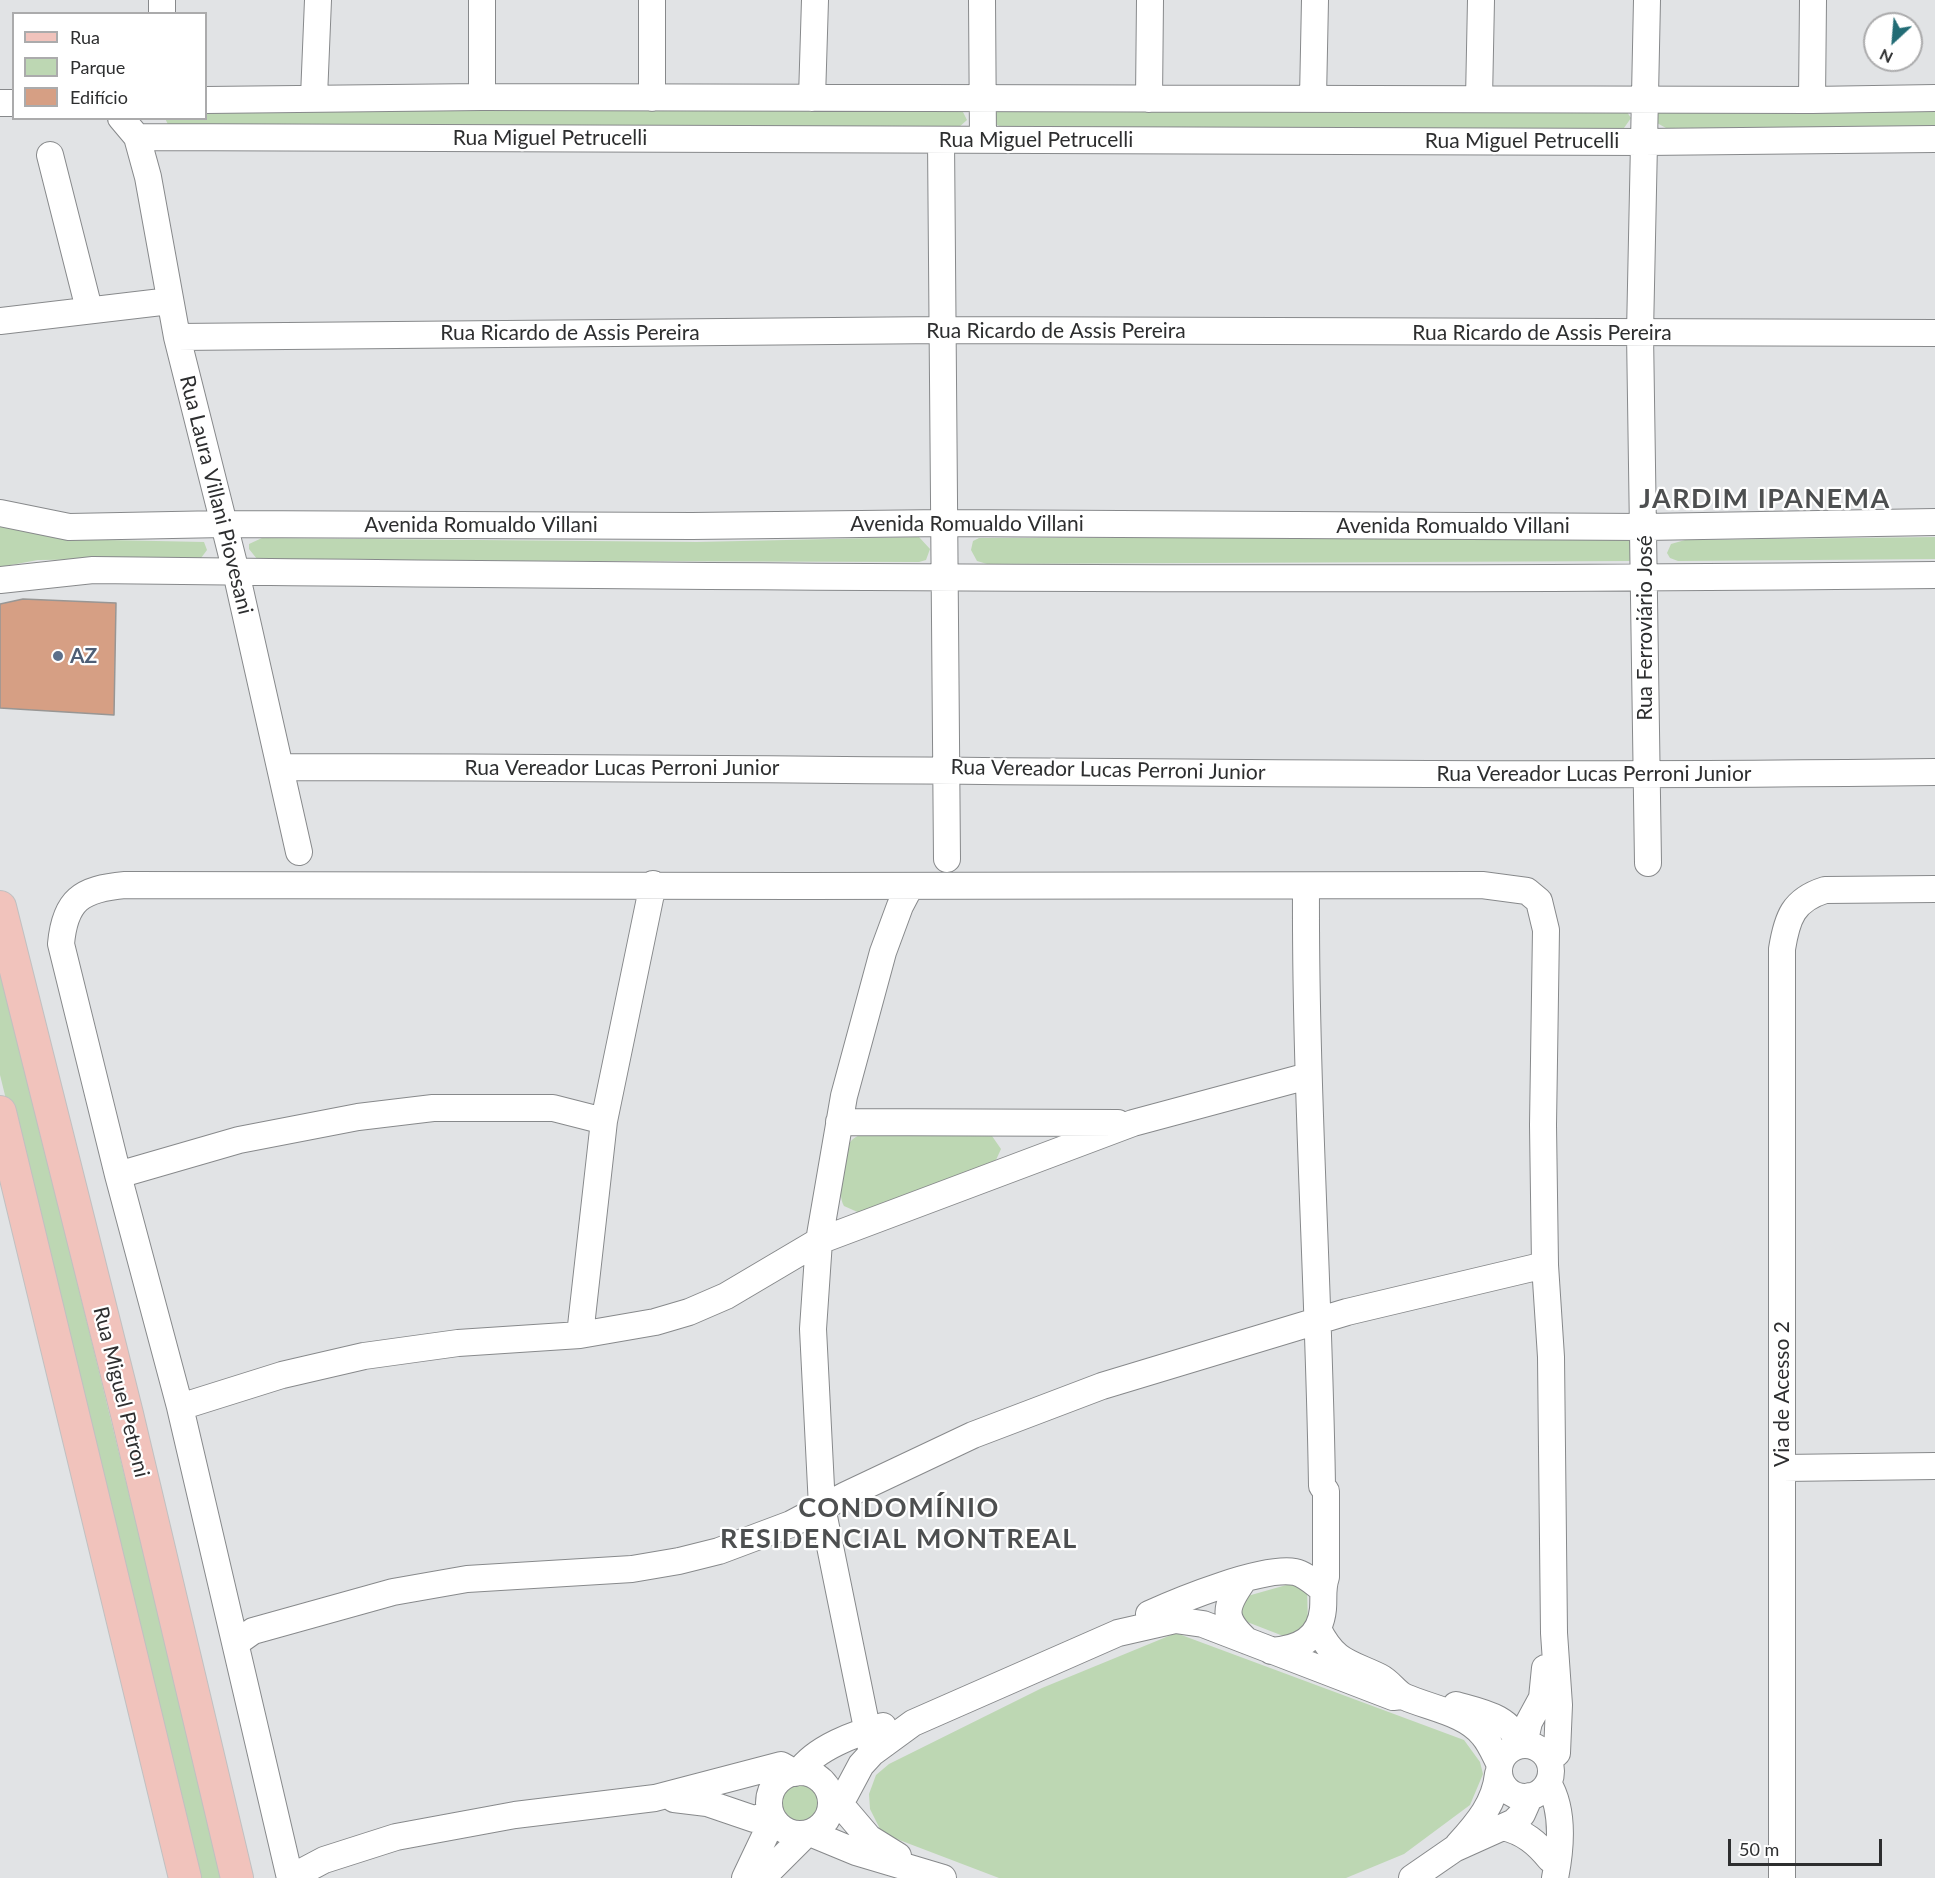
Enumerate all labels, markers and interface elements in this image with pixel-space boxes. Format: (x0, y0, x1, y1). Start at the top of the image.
legend (12, 12, 207, 120)
north arrow (1863, 12, 1923, 72)
text: Rua (70, 26, 100, 48)
text: N (1876, 46, 1895, 68)
text: Parque (70, 56, 125, 78)
text: Edifício (70, 86, 128, 108)
street label: Rua Miguel Petrucelli (453, 125, 647, 151)
street label: Rua Miguel Petrucelli (939, 127, 1133, 153)
street label: Rua Miguel Petrucelli (1425, 128, 1619, 154)
street label: Rua Ricardo de Assis Pereira (926, 318, 1186, 344)
street label: Rua Ricardo de Assis Pereira (440, 320, 700, 346)
street label: Rua Ricardo de Assis Pereira (1412, 320, 1672, 346)
street label: Rua Laura Villani Piovesani (174, 373, 258, 617)
district label: JARDIM IPANEMA (1639, 483, 1891, 515)
street label: Avenida Romualdo Villani (850, 511, 1084, 537)
street label: Avenida Romualdo Villani (364, 512, 598, 538)
street label: Avenida Romualdo Villani (1336, 513, 1570, 539)
street label: Rua Ferroviário José (1632, 535, 1658, 721)
place label: AZ (70, 643, 97, 669)
marker: AZ (51, 649, 65, 663)
street label: Rua Vereador Lucas Perroni Junior (465, 755, 779, 781)
street label: Rua Vereador Lucas Perroni Junior (950, 755, 1266, 785)
street label: Rua Vereador Lucas Perroni Junior (1437, 761, 1751, 787)
street label: Rua Miguel Petroni (88, 1304, 154, 1480)
street label: Via de Acesso 2 (1769, 1321, 1795, 1467)
district label: CONDOMÍNIO RESIDENCIAL MONTREAL (720, 1492, 1078, 1555)
scale bar (1731, 1827, 1886, 1865)
text: 50 m (1739, 1838, 1779, 1860)

